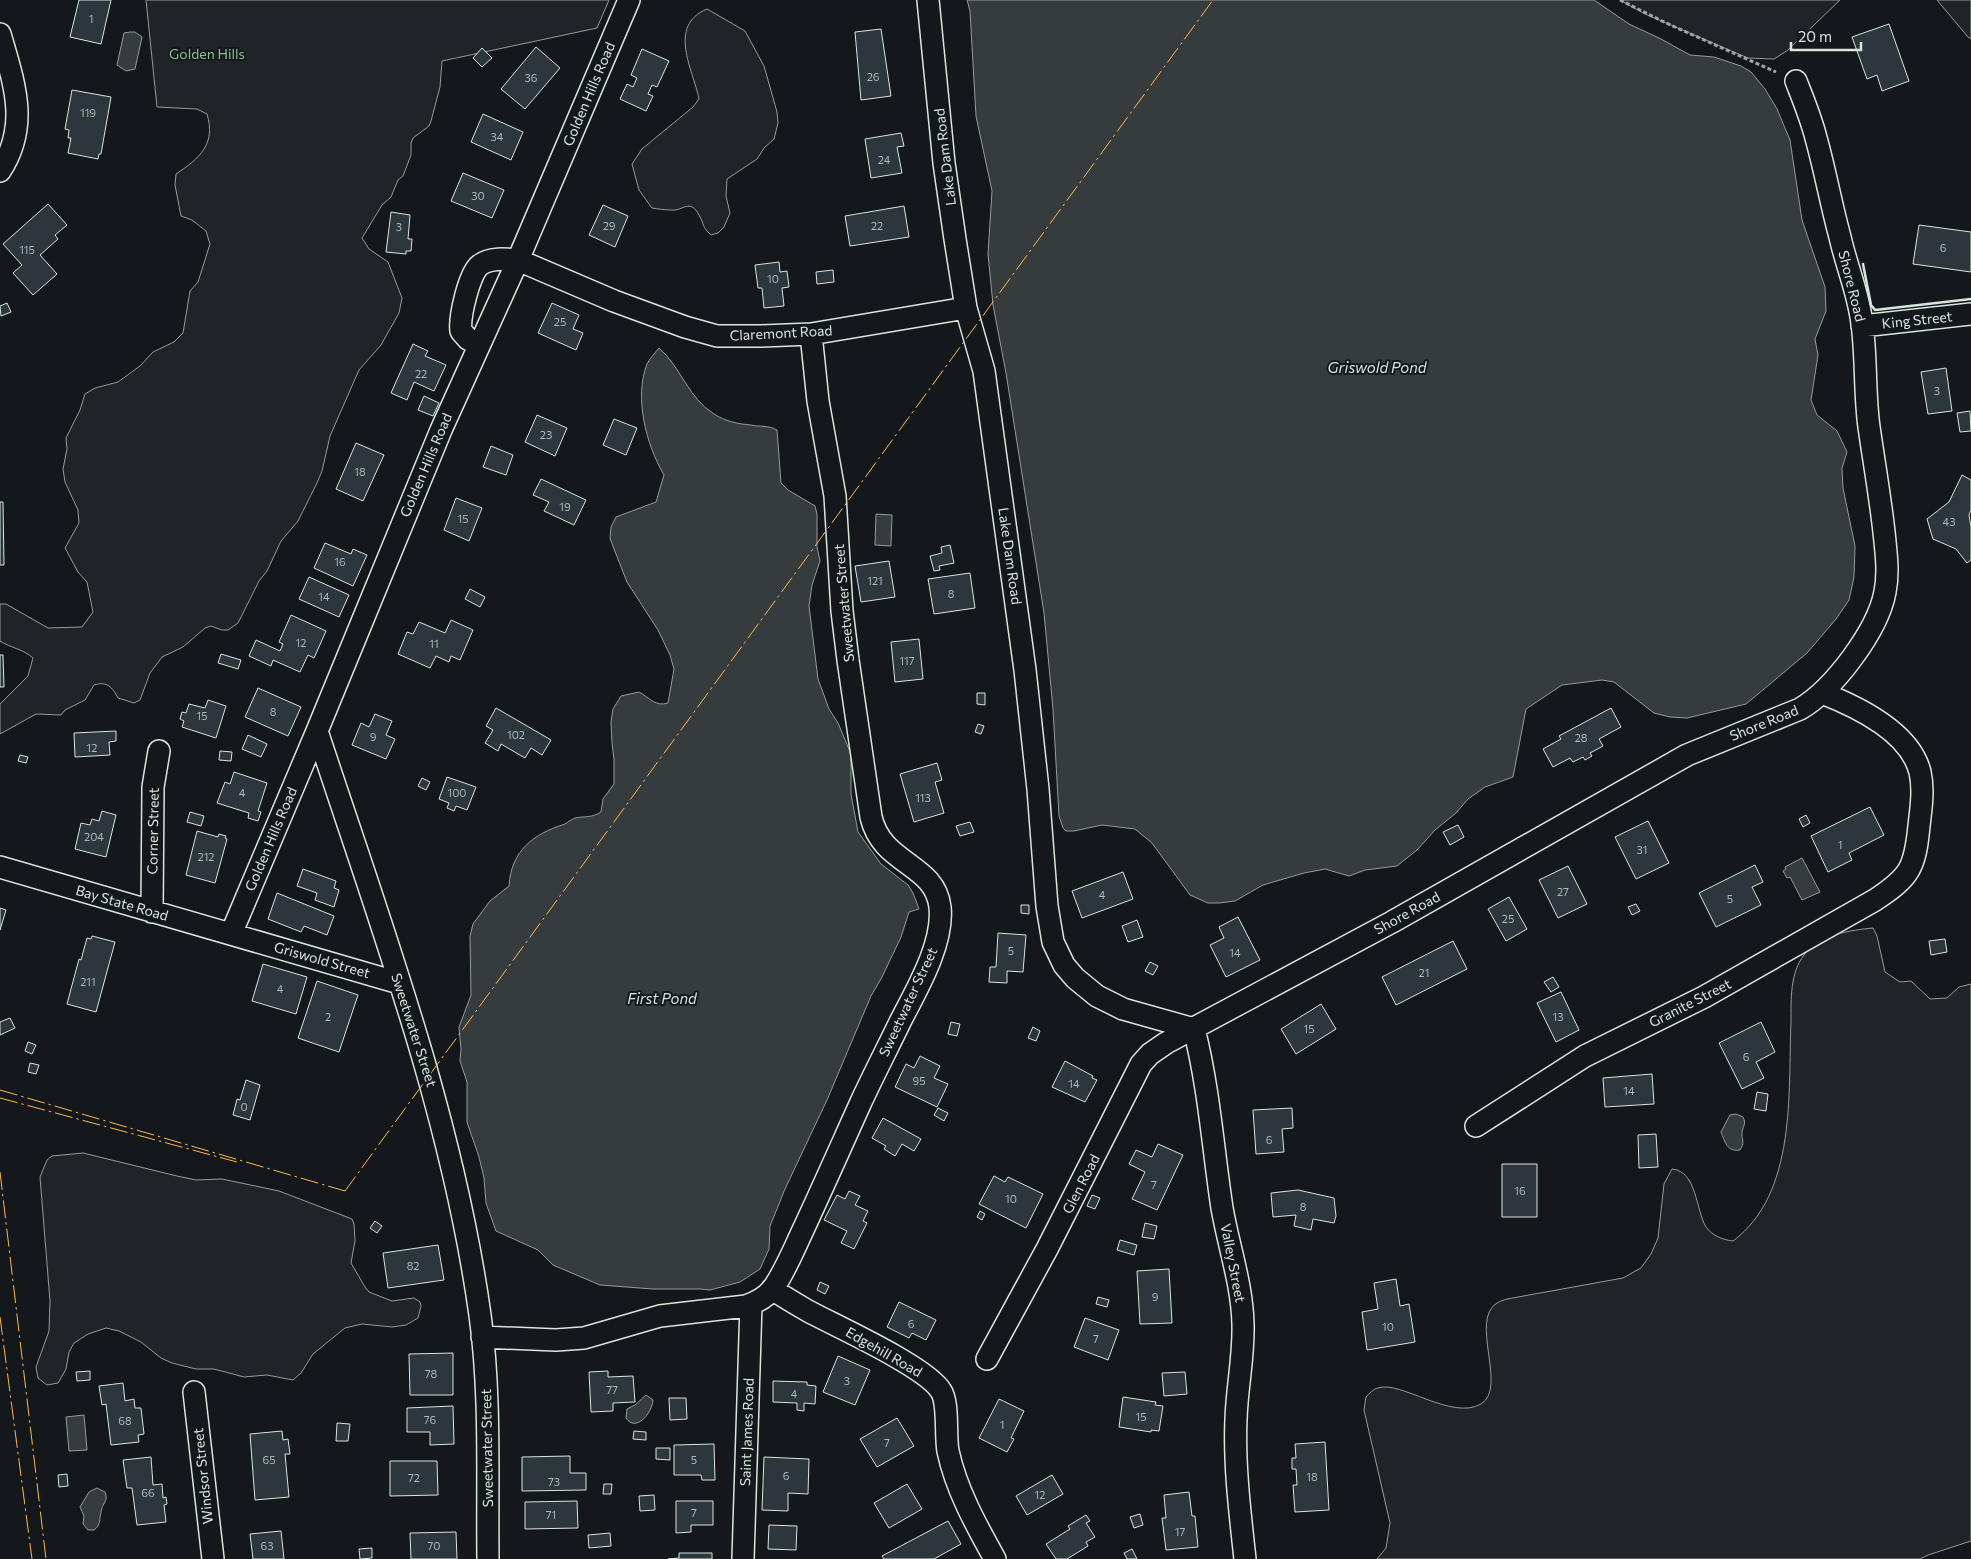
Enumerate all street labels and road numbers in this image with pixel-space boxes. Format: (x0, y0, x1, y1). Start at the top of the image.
street label: Golden Hills Road (559, 39, 618, 148)
street label: Lake Dam Road (930, 107, 959, 207)
street label: Shore Road (1835, 249, 1870, 323)
street label: King Street (1881, 307, 1953, 332)
street label: Claremont Road (729, 321, 833, 344)
street label: Golden Hills Road (396, 410, 455, 519)
street label: Lake Dam Road (995, 506, 1026, 606)
street label: Sweetwater Street (830, 543, 857, 663)
street label: Shore Road (1727, 701, 1801, 744)
street label: Golden Hills Road (241, 784, 300, 893)
street label: Corner Street (143, 787, 162, 875)
street label: Bay State Road (74, 881, 170, 924)
street label: Shore Road (1371, 888, 1443, 938)
street label: Griswold Street (272, 938, 372, 981)
street label: Sweetwater Street (875, 944, 940, 1059)
street label: Sweetwater Street (388, 971, 441, 1089)
street label: Granite Street (1646, 974, 1734, 1031)
street label: Glen Road (1058, 1151, 1103, 1216)
street label: Valley Street (1218, 1222, 1250, 1304)
street label: Edgehill Road (843, 1323, 925, 1380)
street label: Saint James Road (736, 1378, 757, 1486)
street label: Sweetwater Street (477, 1388, 496, 1507)
street label: Windsor Street (189, 1427, 216, 1525)

